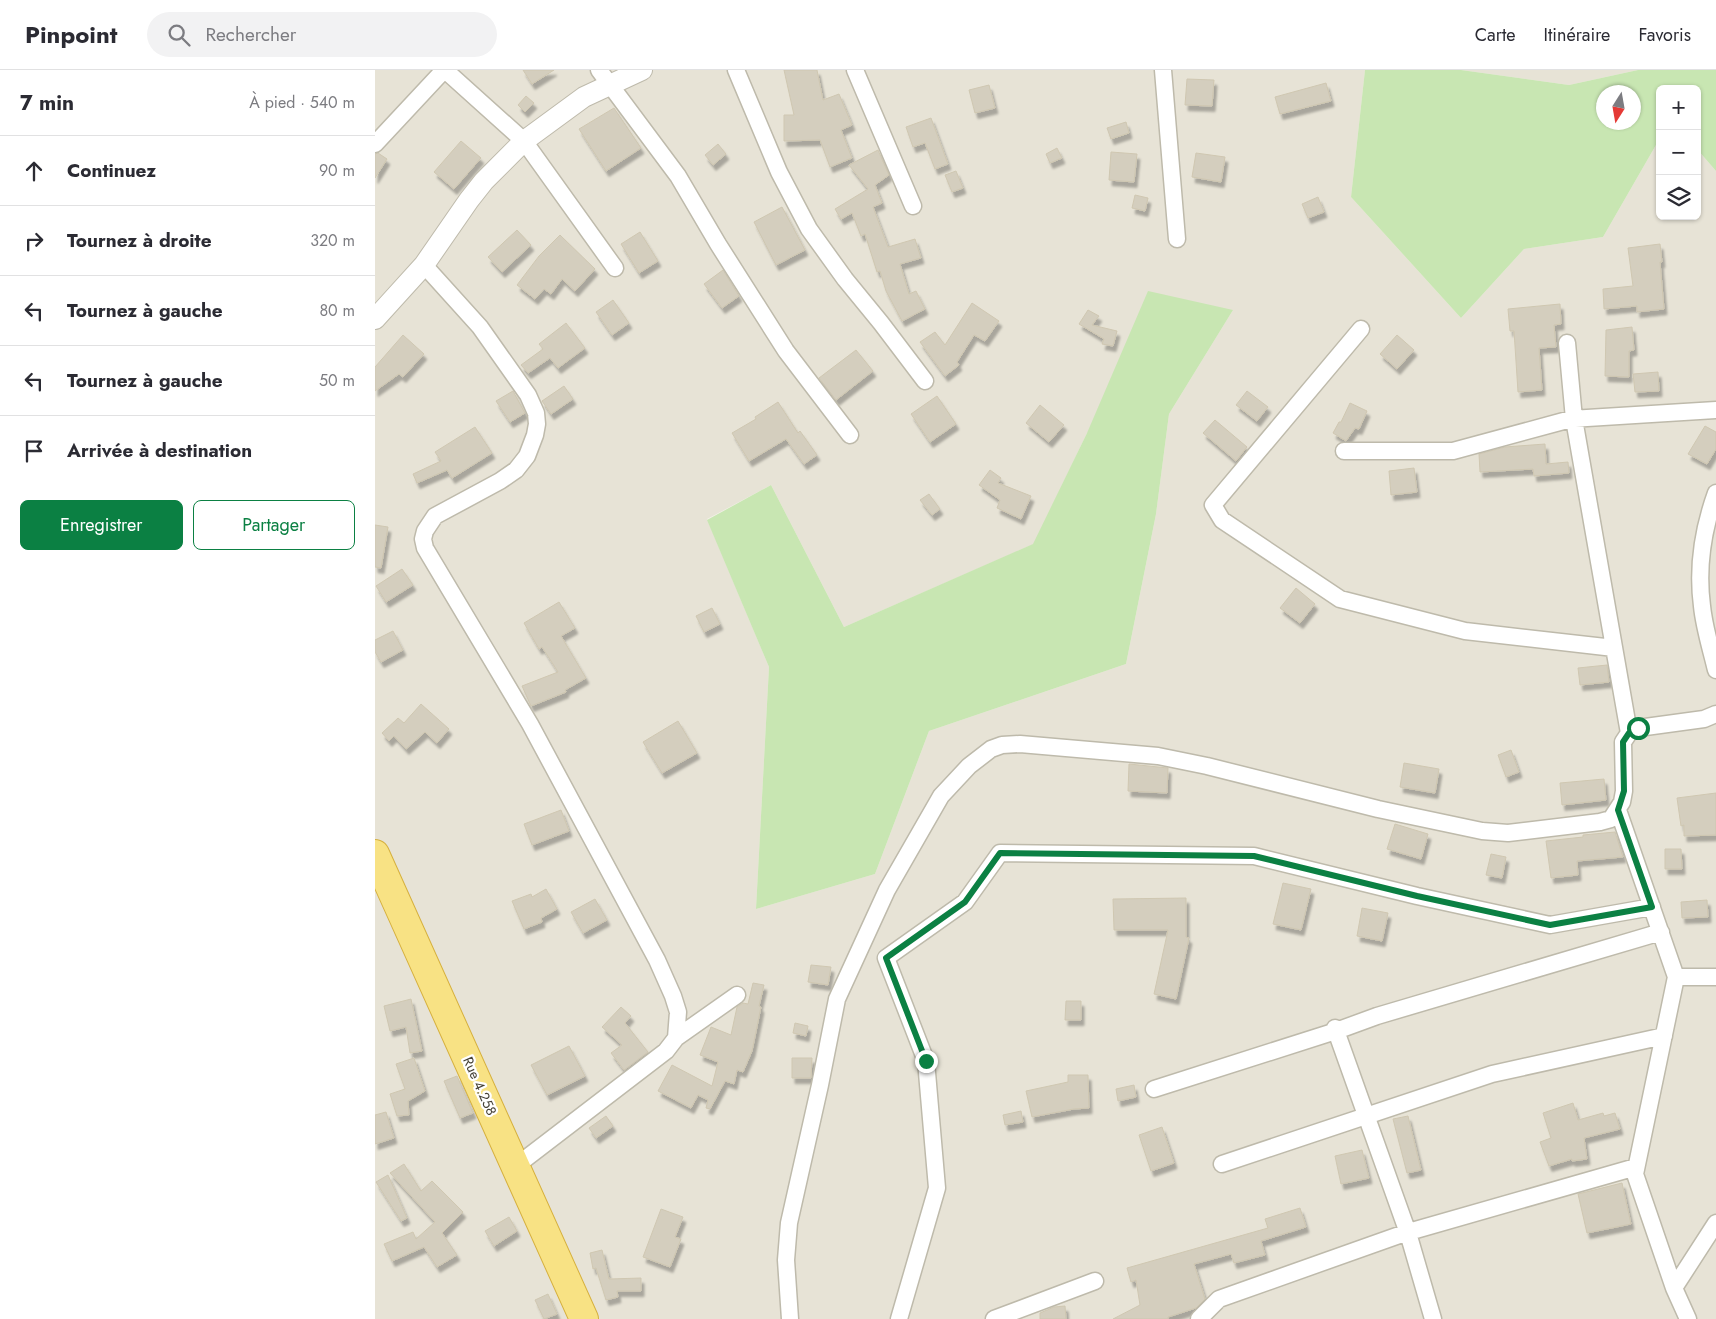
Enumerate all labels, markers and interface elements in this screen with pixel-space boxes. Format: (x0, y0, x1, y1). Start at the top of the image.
search box (147, 12, 497, 57)
text: Pinpoint (25, 17, 117, 52)
icon: search (165, 21, 193, 49)
text: Rechercher (205, 21, 296, 48)
text: Carte (1475, 22, 1516, 48)
text: Itinéraire (1544, 22, 1610, 48)
text: Favoris (1638, 22, 1691, 48)
north arrow (1596, 85, 1641, 130)
map controls (1656, 85, 1701, 220)
button: + (1656, 85, 1701, 130)
text: 7 min (20, 88, 74, 118)
text: À pied · 540 m (249, 91, 355, 114)
button: − (1656, 130, 1701, 175)
icon: ahead (20, 157, 48, 185)
text: Continuez (67, 157, 156, 184)
text: 90 m (319, 159, 355, 182)
button: layers (1656, 175, 1701, 220)
icon: right (20, 227, 48, 255)
text: Tournez à droite (67, 227, 212, 254)
text: 320 m (310, 229, 355, 252)
icon: left (20, 297, 48, 325)
text: Tournez à gauche (67, 297, 223, 324)
text: 80 m (319, 299, 355, 322)
icon: left (20, 367, 48, 395)
text: Tournez à gauche (67, 367, 223, 394)
text: 50 m (319, 369, 355, 392)
icon: arrive (20, 437, 48, 465)
text: Arrivée à destination (67, 437, 252, 464)
button: Enregistrer (20, 500, 183, 550)
button: Partager (193, 500, 355, 550)
route start (1627, 717, 1650, 740)
route end (915, 1050, 938, 1073)
street label: Rue 4.258 (458, 1053, 502, 1119)

